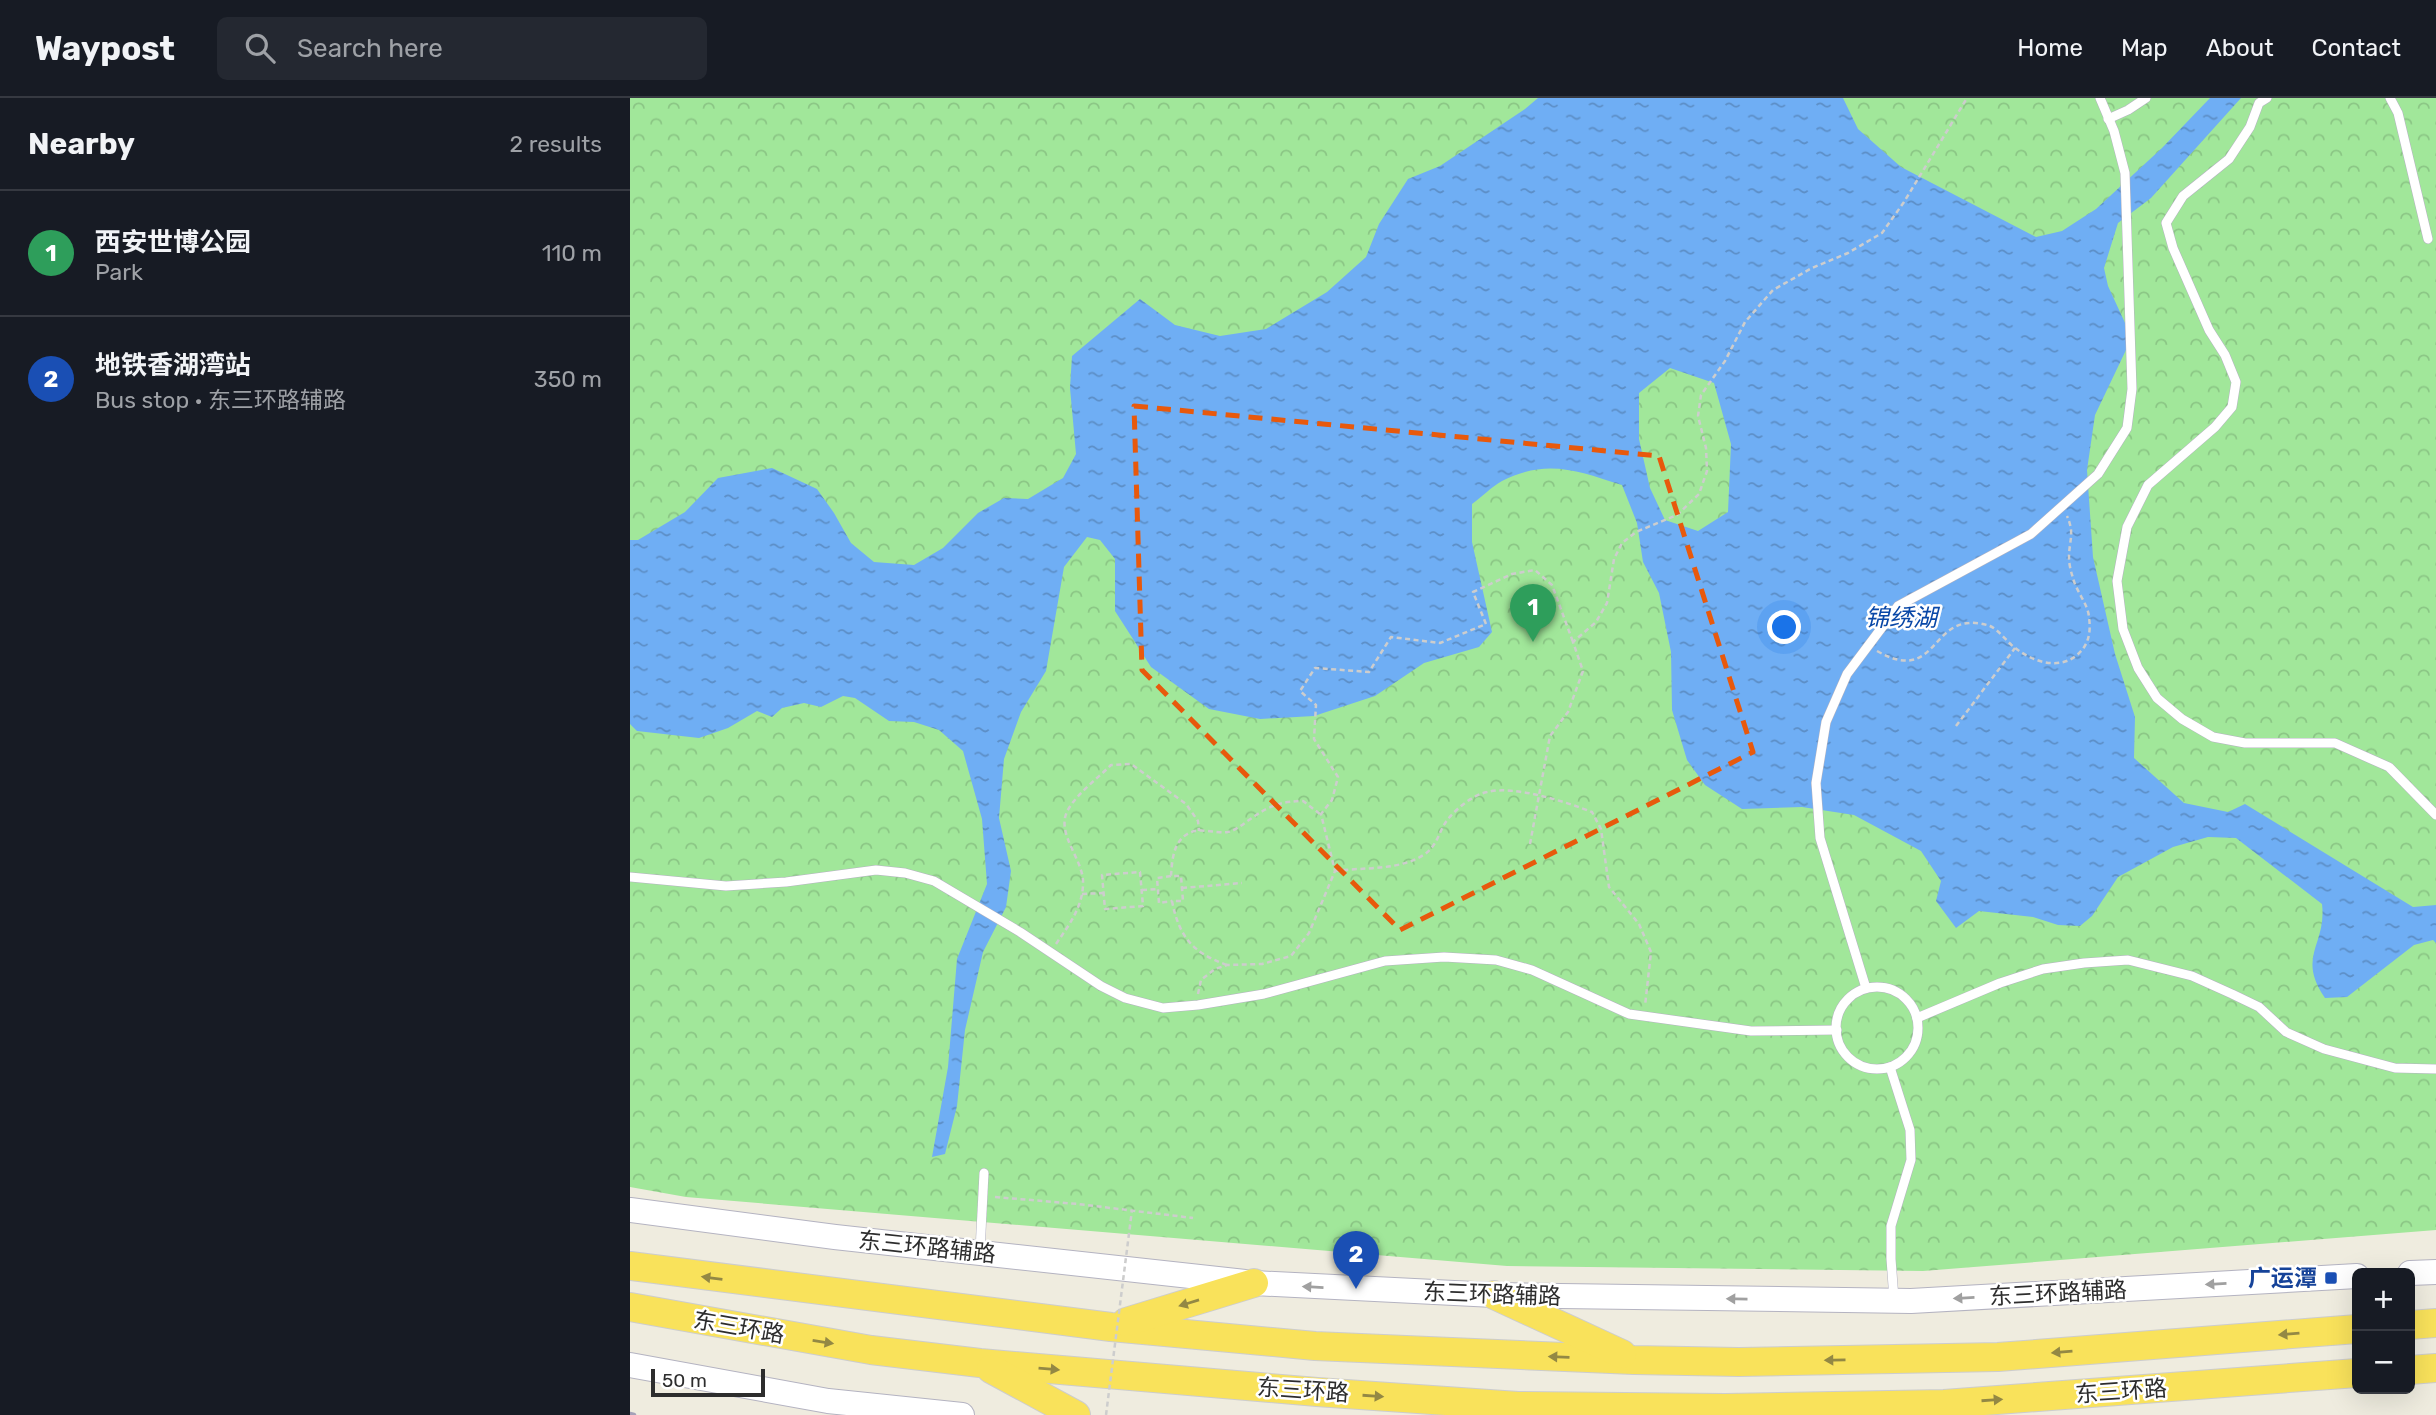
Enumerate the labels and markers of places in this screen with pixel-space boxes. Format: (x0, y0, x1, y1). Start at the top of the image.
pin: 1 (1510, 584, 1556, 642)
pin: 2 (1333, 1231, 1379, 1289)
place label: 广运潭 (2248, 1264, 2317, 1292)
marker: 广运潭 (2323, 1270, 2339, 1286)

